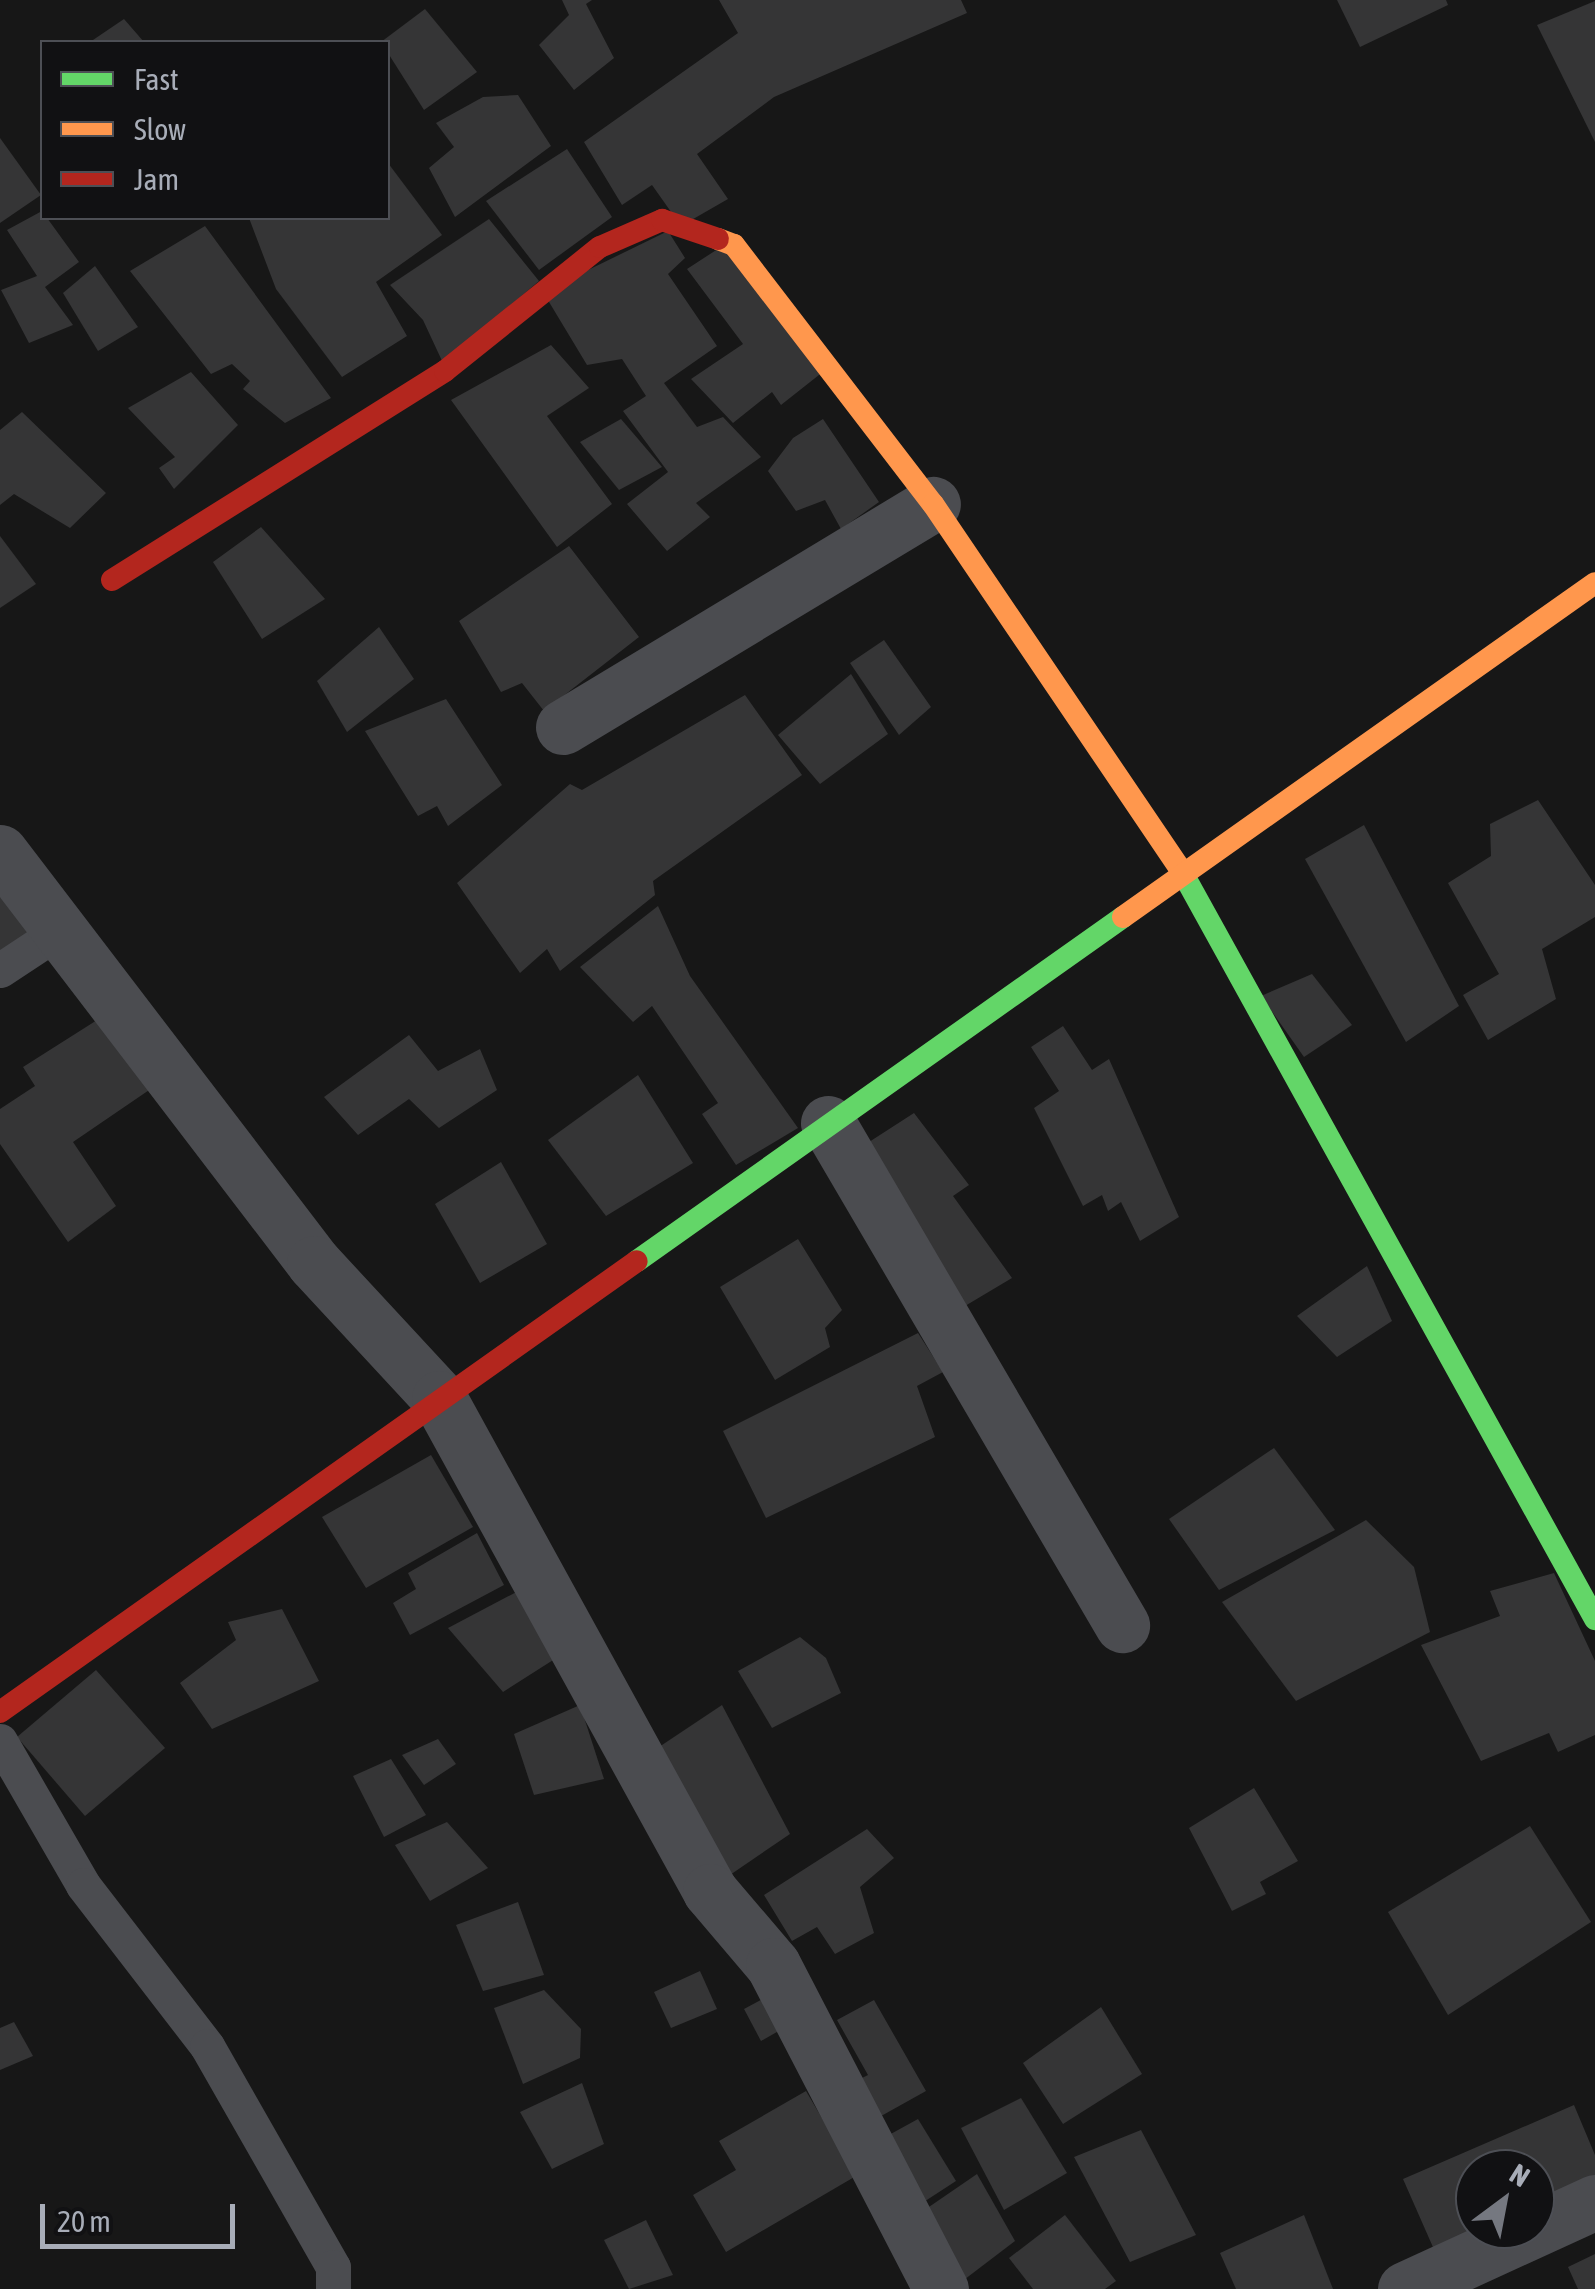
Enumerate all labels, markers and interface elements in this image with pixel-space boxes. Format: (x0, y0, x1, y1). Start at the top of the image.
legend (40, 40, 390, 220)
text: Fast (134, 62, 179, 96)
text: Slow (134, 112, 186, 146)
text: Jam (134, 162, 179, 196)
north arrow (1455, 2149, 1555, 2249)
text: N (1504, 2157, 1535, 2193)
scale bar (45, 2184, 240, 2246)
text: 20 m (57, 2204, 111, 2238)

